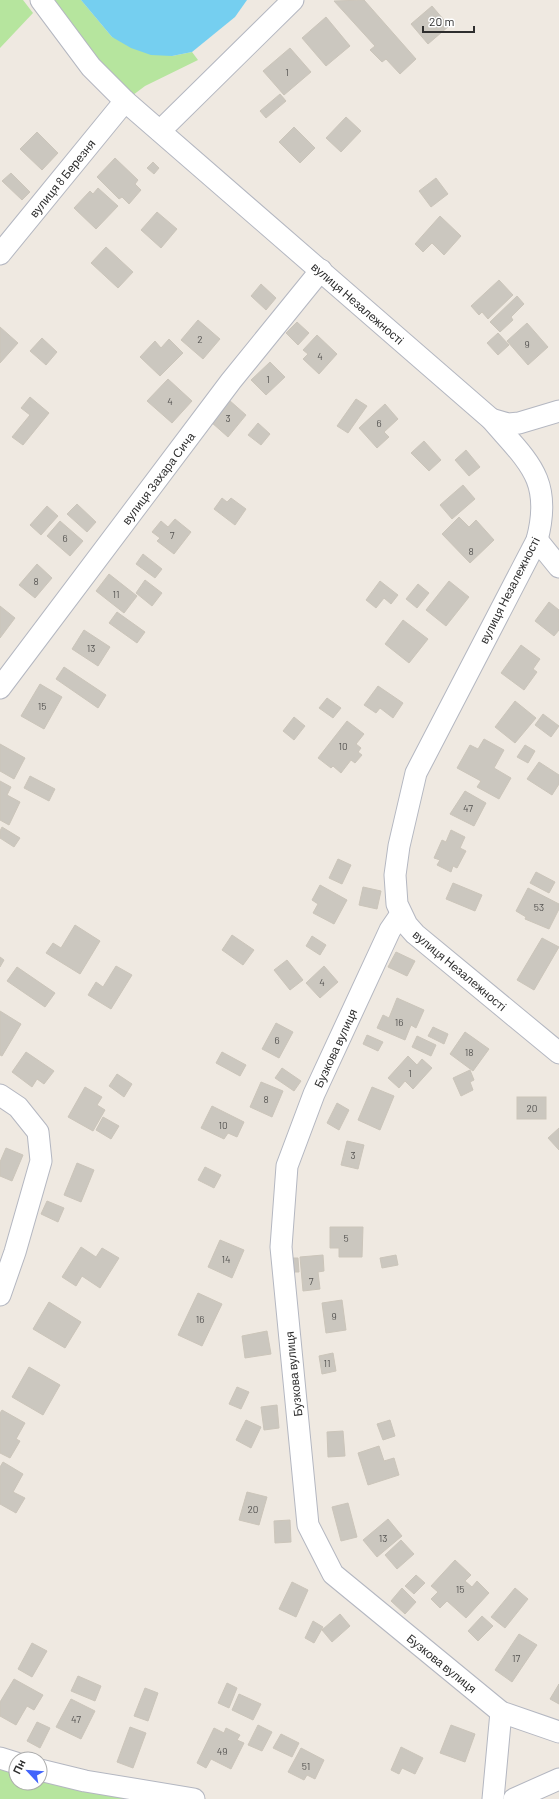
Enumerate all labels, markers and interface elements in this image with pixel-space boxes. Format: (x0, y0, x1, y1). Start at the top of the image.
scale bar (423, 8, 474, 34)
text: 20 m (429, 14, 455, 28)
house number: 1 (285, 66, 289, 78)
street label: вулиця 8 Березня (26, 136, 99, 220)
street label: вулиця Незалежності (308, 259, 407, 348)
house number: 2 (197, 333, 203, 345)
house number: 9 (524, 338, 530, 350)
house number: 4 (317, 350, 323, 362)
house number: 1 (266, 373, 270, 385)
house number: 4 (167, 395, 173, 407)
house number: 3 (225, 412, 231, 424)
house number: 6 (376, 417, 382, 429)
street label: вулиця Захара Сича (119, 429, 198, 527)
house number: 7 (170, 529, 175, 541)
house number: 6 (62, 532, 68, 544)
street label: вулиця Незалежності (476, 534, 543, 646)
house number: 8 (468, 545, 474, 557)
house number: 8 (33, 575, 39, 587)
house number: 11 (112, 588, 120, 600)
house number: 13 (87, 642, 95, 654)
house number: 15 (38, 700, 46, 712)
house number: 10 (338, 740, 348, 752)
house number: 47 (463, 802, 473, 814)
house number: 53 (534, 901, 544, 913)
street label: вулиця Незалежності (410, 927, 510, 1014)
house number: 4 (319, 976, 325, 988)
street label: Бузкова вулиця (311, 1006, 360, 1090)
house number: 16 (395, 1016, 403, 1028)
house number: 6 (274, 1034, 280, 1046)
house number: 18 (465, 1046, 473, 1058)
house number: 1 (408, 1067, 412, 1079)
house number: 8 (263, 1093, 269, 1105)
house number: 20 (526, 1102, 538, 1114)
house number: 10 (218, 1119, 228, 1131)
house number: 3 (350, 1149, 356, 1161)
house number: 5 (343, 1232, 349, 1244)
house number: 14 (221, 1253, 231, 1265)
house number: 7 (309, 1275, 314, 1287)
house number: 9 (331, 1310, 337, 1322)
house number: 16 (196, 1313, 204, 1325)
street label: Бузкова вулиця (282, 1331, 305, 1417)
house number: 11 (323, 1357, 331, 1369)
house number: 20 (247, 1503, 259, 1515)
house number: 13 (379, 1532, 387, 1544)
house number: 15 (456, 1583, 464, 1595)
street label: Бузкова вулиця (404, 1631, 480, 1696)
house number: 17 (512, 1652, 520, 1664)
house number: 47 (71, 1713, 81, 1725)
house number: 49 (217, 1745, 227, 1757)
north arrow (8, 1751, 48, 1791)
text: Пн (10, 1757, 28, 1776)
house number: 51 (302, 1760, 310, 1772)

